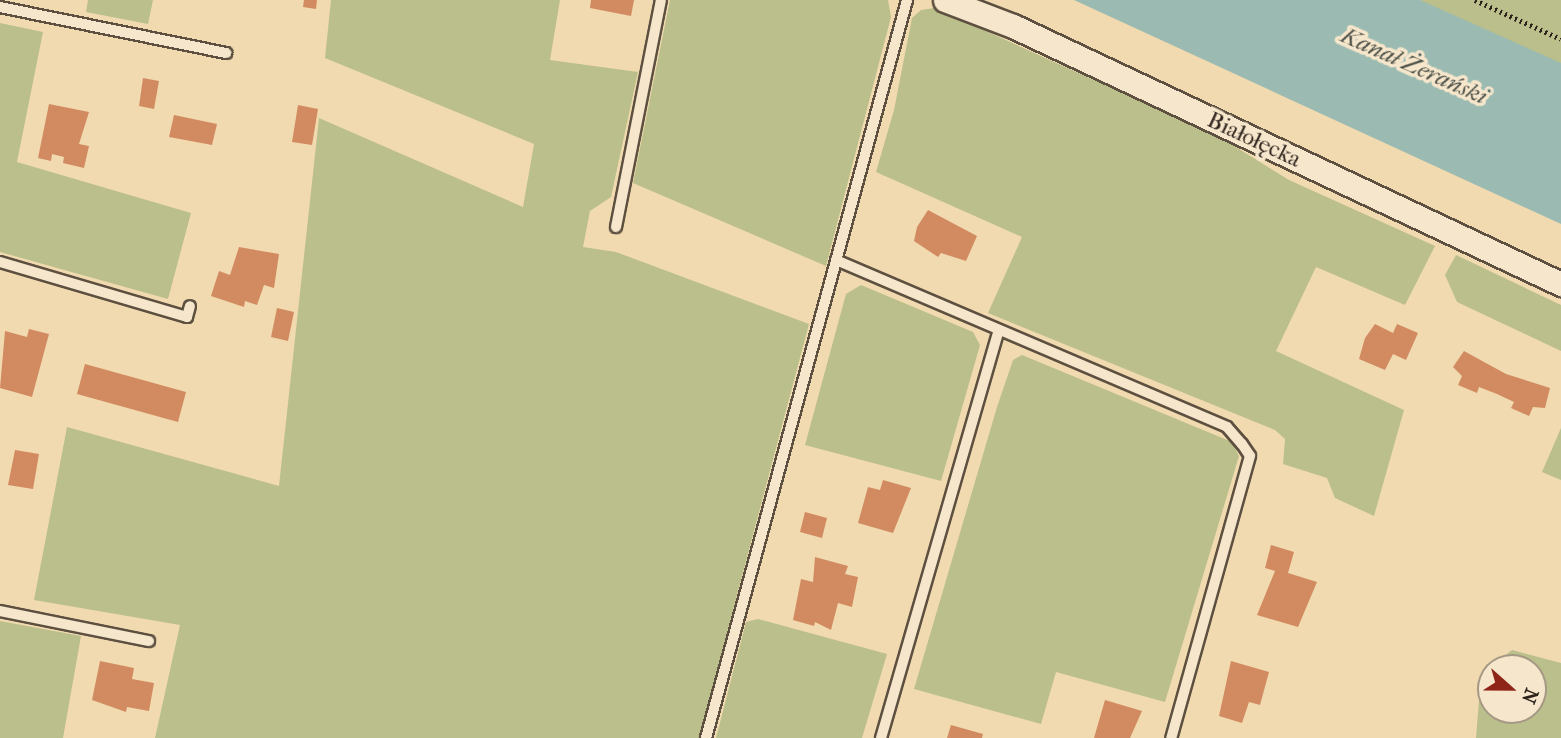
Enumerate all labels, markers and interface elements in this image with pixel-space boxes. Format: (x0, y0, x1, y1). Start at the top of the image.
water label: Kanał Żerański (1337, 21, 1491, 111)
street label: Białołęcka (1203, 106, 1305, 174)
north arrow (1477, 654, 1547, 724)
text: N (1517, 685, 1543, 706)

